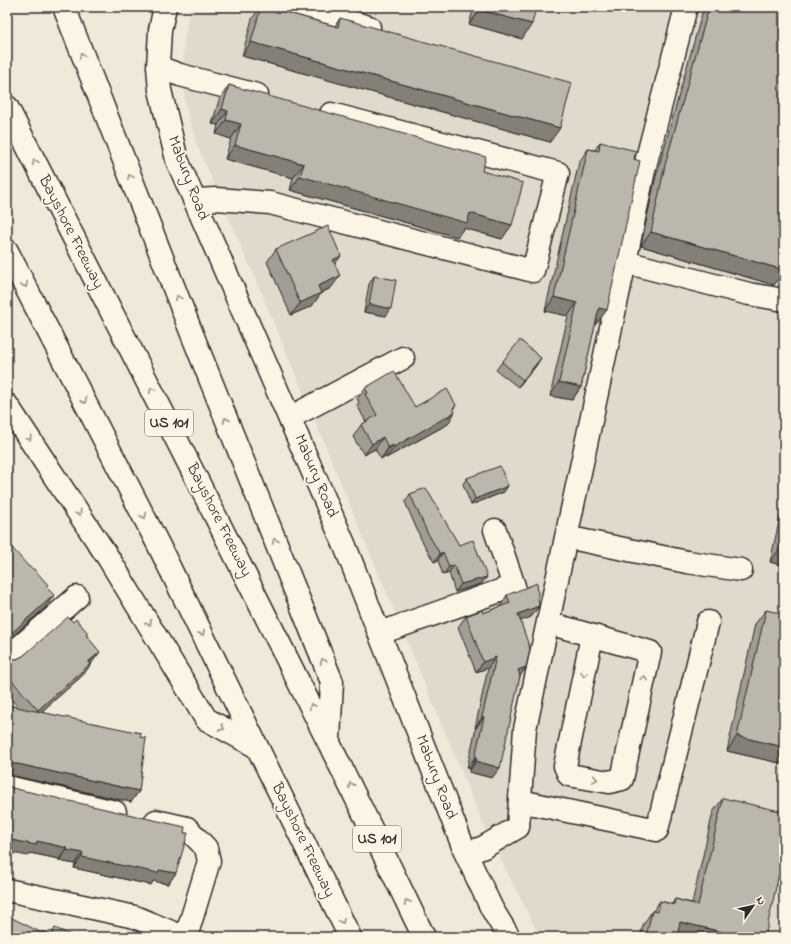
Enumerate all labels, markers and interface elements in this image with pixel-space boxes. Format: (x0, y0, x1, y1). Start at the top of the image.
one-way arrow (79, 52, 87, 59)
street label: Mabury Road (161, 132, 215, 224)
one-way arrow (32, 159, 40, 166)
street label: Bayshore Freeway (31, 170, 110, 293)
one-way arrow (127, 173, 135, 180)
one-way arrow (20, 281, 28, 289)
one-way arrow (174, 294, 182, 301)
one-way arrow (149, 387, 157, 394)
one-way arrow (80, 397, 87, 404)
road number: US 101 (145, 410, 193, 436)
one-way arrow (223, 417, 231, 424)
street label: Mabury Road (288, 431, 344, 521)
one-way arrow (24, 434, 32, 441)
street label: Bayshore Freeway (179, 458, 258, 581)
one-way arrow (74, 509, 82, 516)
one-way arrow (139, 512, 147, 520)
one-way arrow (272, 537, 280, 545)
one-way arrow (144, 619, 152, 626)
one-way arrow (197, 629, 205, 636)
one-way arrow (320, 658, 328, 665)
one-way arrow (581, 671, 589, 677)
one-way arrow (639, 675, 647, 682)
one-way arrow (309, 702, 317, 710)
one-way arrow (218, 723, 226, 730)
street label: Mabury Road (409, 731, 463, 823)
one-way arrow (592, 775, 598, 783)
street label: Bayshore Freeway (264, 778, 341, 901)
one-way arrow (348, 782, 356, 789)
road number: US 101 (353, 826, 401, 852)
north arrow (733, 886, 773, 926)
text: N (752, 893, 769, 909)
one-way arrow (404, 899, 412, 906)
one-way arrow (337, 916, 345, 924)

